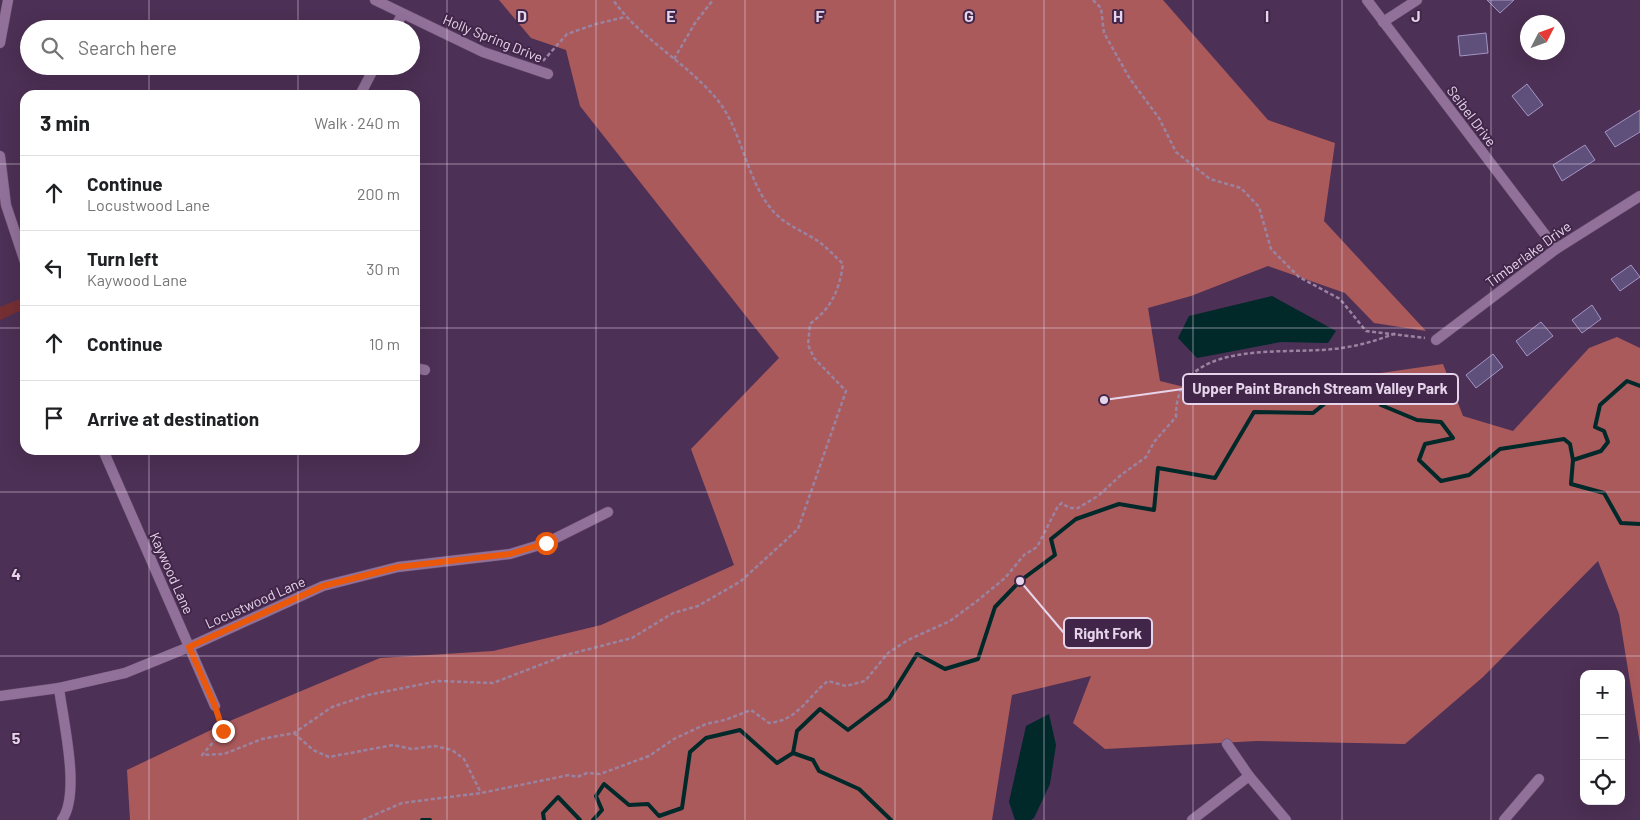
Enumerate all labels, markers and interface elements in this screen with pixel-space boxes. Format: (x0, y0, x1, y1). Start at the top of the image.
text: E (666, 6, 676, 25)
text: F (816, 6, 825, 25)
text: G (964, 6, 974, 25)
text: H (1113, 6, 1123, 25)
text: I (1265, 6, 1269, 25)
text: J (1411, 6, 1421, 25)
street label: Holly Spring Drive (441, 10, 545, 66)
north arrow (1520, 15, 1565, 60)
search box (20, 20, 420, 75)
icon: search (38, 34, 66, 62)
text: Search here (78, 36, 177, 59)
street label: Seibel Drive (1444, 82, 1500, 150)
text: 3 min (40, 110, 90, 135)
text: Walk · 240 m (314, 113, 400, 132)
text: Continue (87, 172, 163, 195)
icon: ahead (40, 179, 68, 207)
text: 200 m (357, 184, 400, 203)
text: Locustwood Lane (87, 195, 210, 214)
street label: Timberlake Drive (1482, 217, 1574, 291)
text: Turn left (87, 247, 158, 270)
icon: left (40, 254, 68, 282)
text: 30 m (366, 259, 400, 278)
text: Kaywood Lane (87, 270, 187, 289)
icon: ahead (40, 329, 68, 357)
text: Continue (87, 332, 163, 355)
text: 10 m (369, 334, 400, 353)
callout: Upper Paint Branch Stream Valley Park (1183, 374, 1458, 404)
text: Upper Paint Branch Stream Valley Park (1192, 379, 1448, 397)
icon: arrive (40, 404, 68, 432)
text: Arrive at destination (87, 407, 259, 430)
street label: Kaywood Lane (146, 530, 198, 616)
route start (535, 532, 558, 555)
text: 4 (11, 564, 21, 583)
street label: Locustwood Lane (202, 572, 308, 632)
callout: Right Fork (1064, 618, 1152, 648)
text: Right Fork (1074, 624, 1142, 642)
map controls (1580, 670, 1625, 805)
button: + (1580, 670, 1625, 715)
button: − (1580, 715, 1625, 760)
route end (212, 720, 235, 743)
text: 5 (12, 728, 21, 747)
button: locate (1580, 760, 1625, 805)

